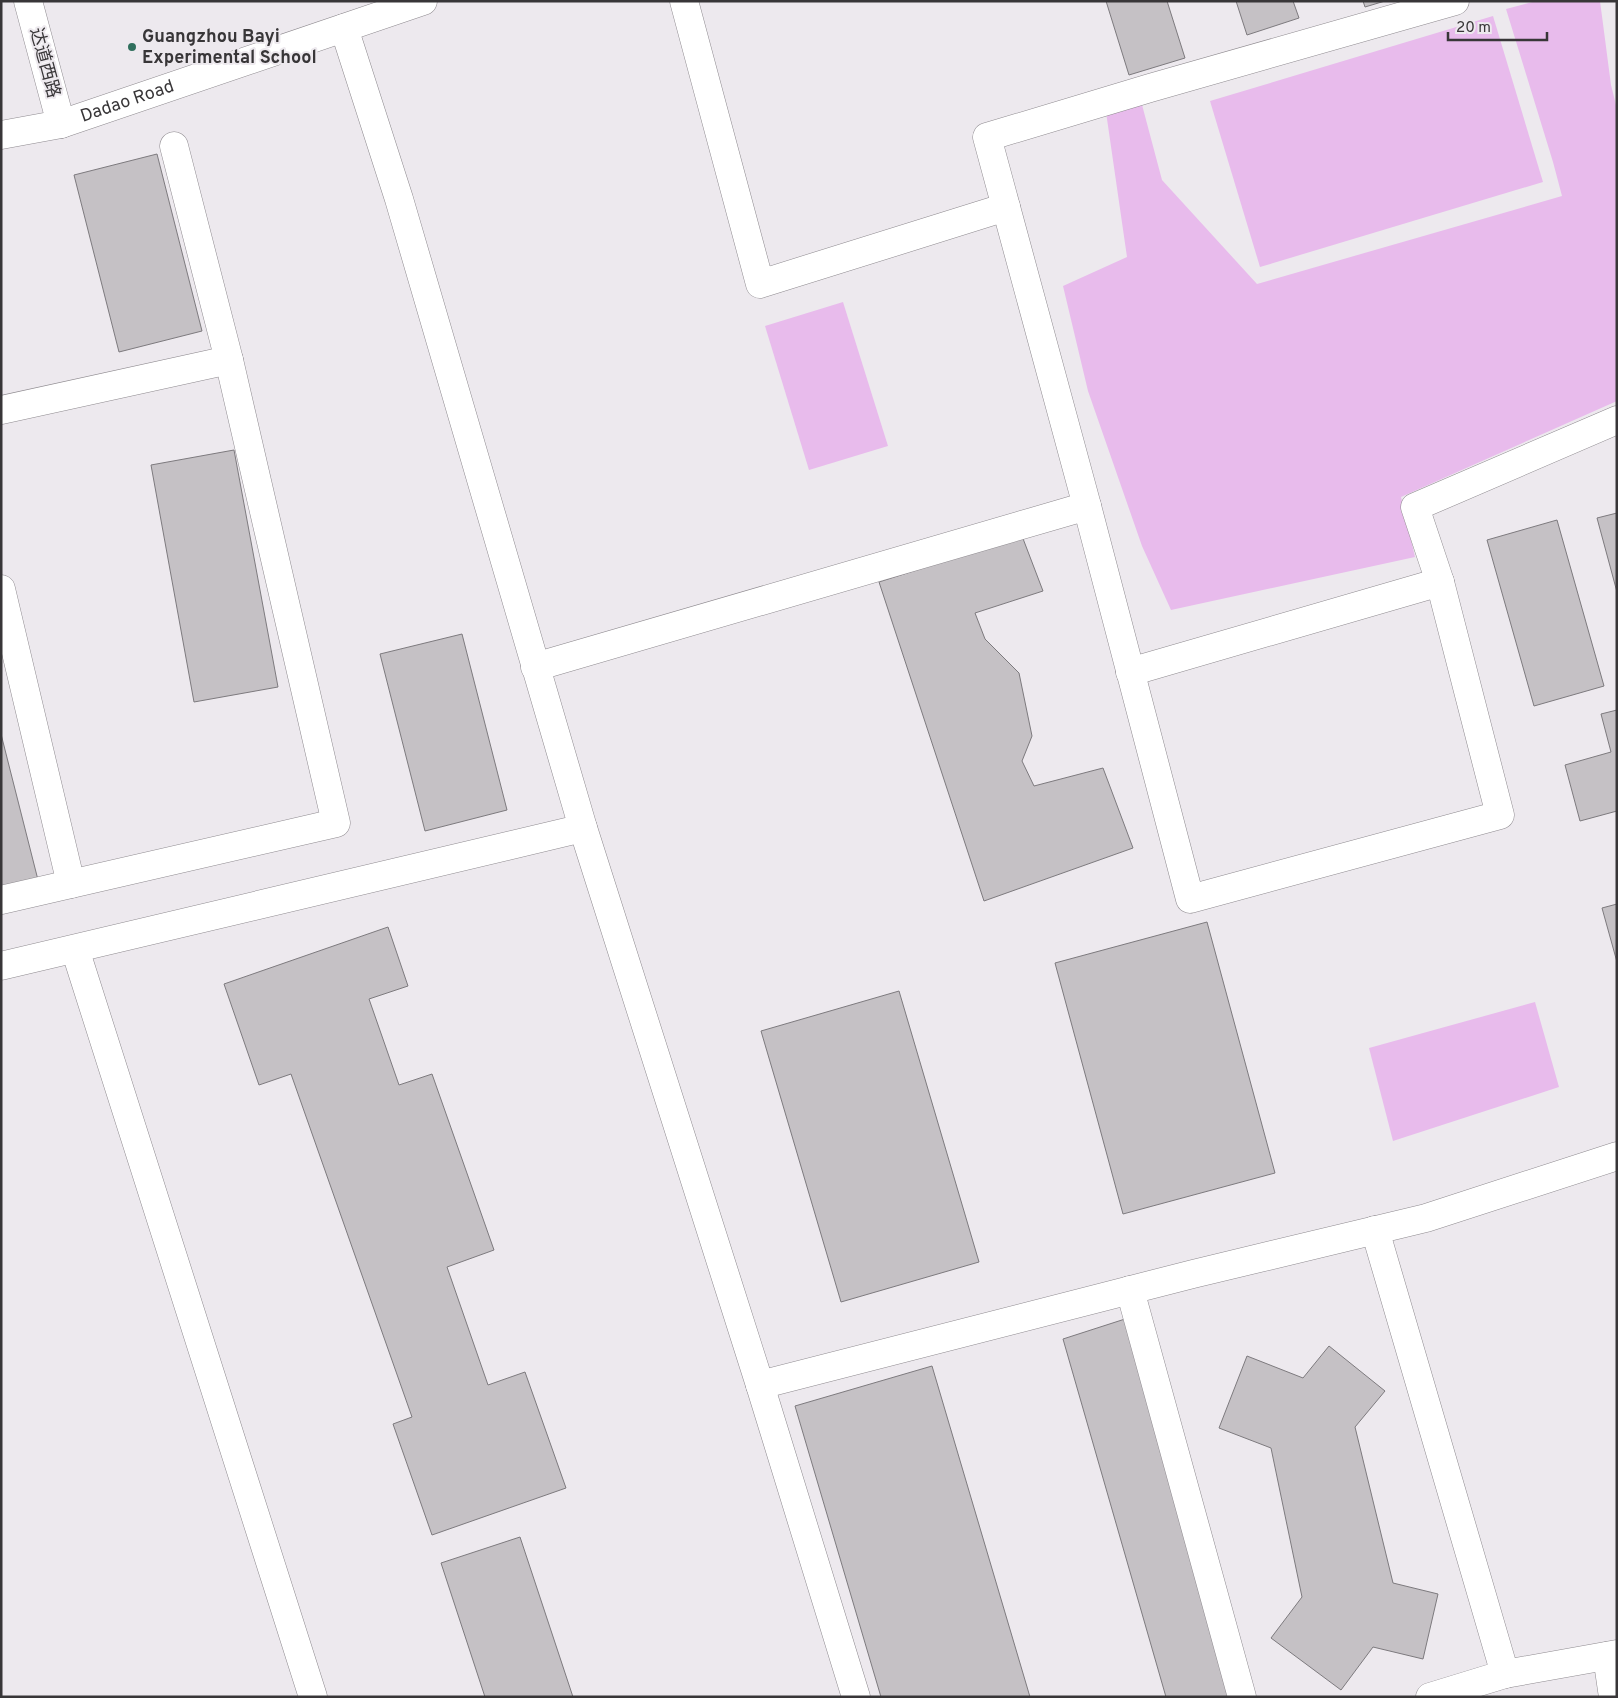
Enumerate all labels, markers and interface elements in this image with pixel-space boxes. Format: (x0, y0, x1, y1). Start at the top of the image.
scale bar (1448, 10, 1547, 42)
text: 20 m (1456, 19, 1491, 38)
street label: 达道西路 (24, 25, 64, 101)
place label: Guangzhou Bayi Experimental School (142, 26, 317, 70)
marker: Guangzhou Bayi Experimental School (126, 41, 138, 53)
street label: Dadao Road (77, 75, 177, 128)

